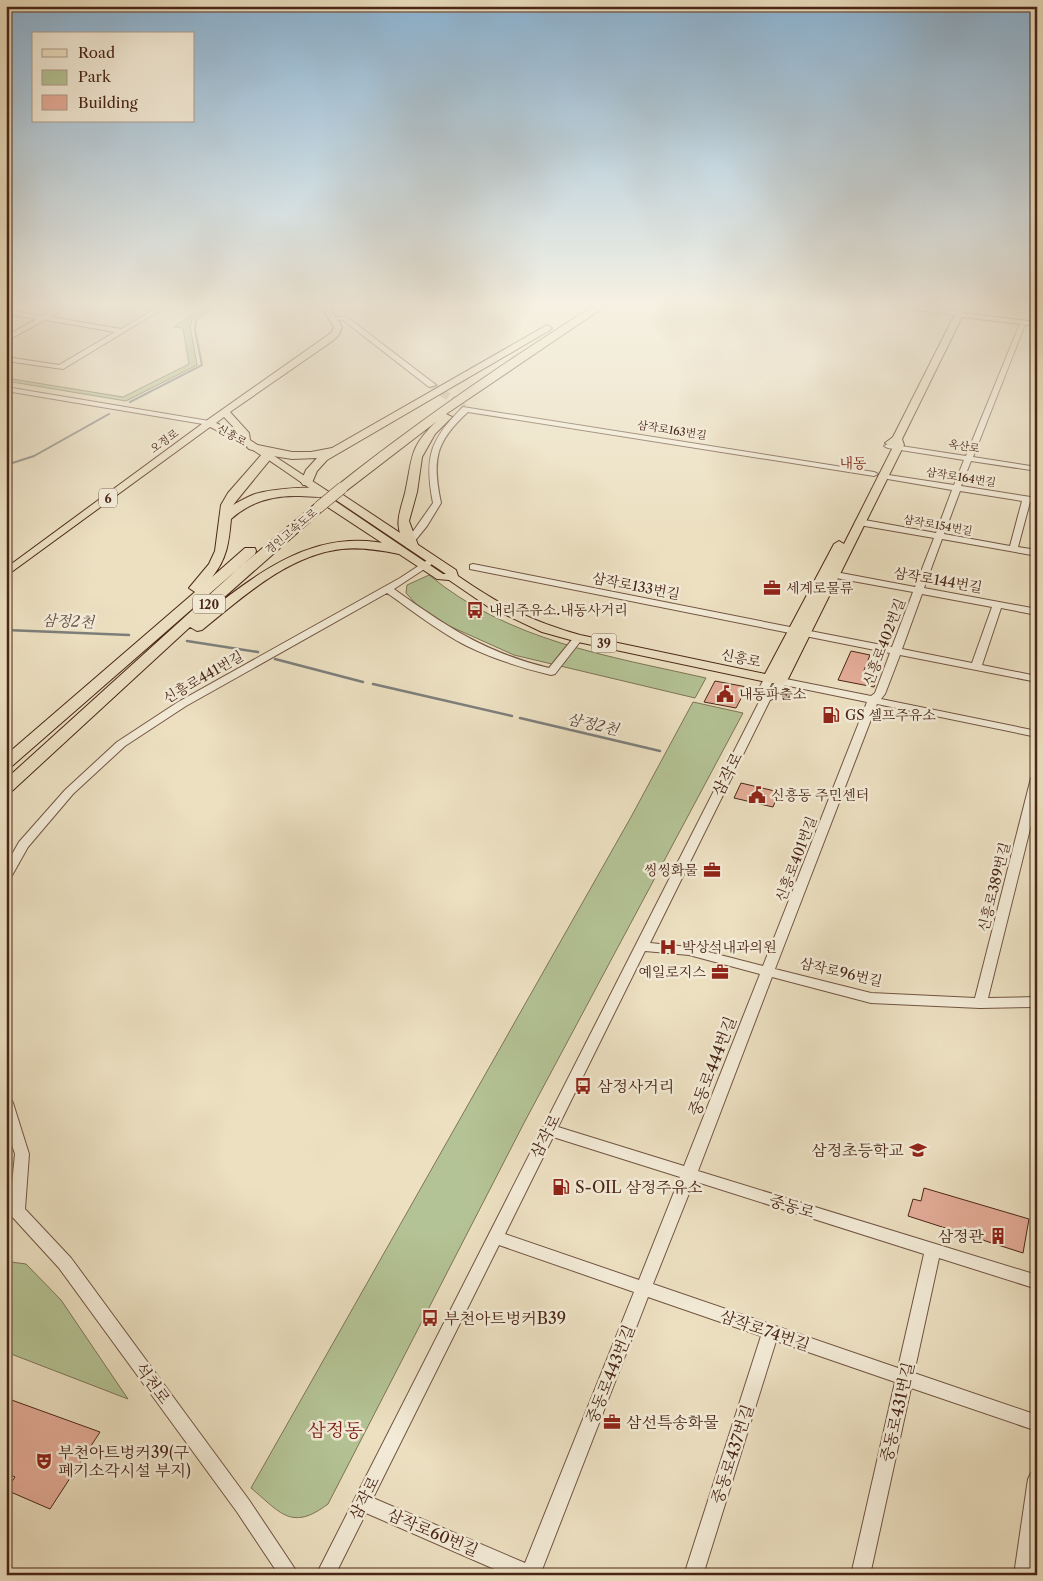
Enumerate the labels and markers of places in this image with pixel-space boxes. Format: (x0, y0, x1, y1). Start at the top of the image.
office icon: 세계로물류 (762, 578, 782, 598)
place label: 세계로물류 (786, 579, 854, 597)
bus stop icon: 내리주유소.내동사거리 (465, 600, 485, 620)
place label: 내리주유소.내동사거리 (489, 601, 628, 619)
public building icon: 내동파출소 (715, 684, 735, 704)
place label: 내동파출소 (739, 685, 807, 703)
fuel station icon: GS 셀프주유소 (821, 705, 841, 725)
place label: GS 셀프주유소 (845, 706, 936, 724)
public building icon: 신흥동 주민센터 (747, 785, 767, 805)
place label: 신흥동 주민센터 (771, 786, 869, 804)
office icon: 씽씽화물 (702, 860, 722, 880)
place label: 씽씽화물 (644, 861, 698, 879)
hospital icon: 박상석내과의원 (658, 937, 678, 957)
place label: 박상석내과의원 (682, 938, 777, 956)
office icon: 예일로지스 (710, 962, 730, 982)
place label: 예일로지스 (638, 963, 706, 981)
bus stop icon: 삼정사거리 (573, 1076, 593, 1096)
place label: 삼정사거리 (597, 1076, 674, 1096)
place label: 삼정초등학교 (811, 1140, 904, 1160)
school or university icon: 삼정초등학교 (908, 1140, 928, 1160)
fuel station icon: S-OIL 삼정주유소 (551, 1177, 571, 1197)
place label: S-OIL 삼정주유소 (575, 1177, 703, 1197)
place label: 삼정관 (938, 1226, 985, 1246)
building icon: 삼정관 (988, 1226, 1008, 1246)
bus stop icon: 부천아트벙커B39 (420, 1308, 440, 1328)
place label: 부천아트벙커B39 (444, 1308, 566, 1328)
office icon: 삼선특송화물 (602, 1412, 622, 1432)
place label: 삼선특송화물 (626, 1412, 719, 1432)
place label: 부천아트벙커39(구 폐기소각시설 부지) (58, 1442, 191, 1480)
theatre icon: 부천아트벙커39(구 폐기소각시설 부지) (34, 1451, 54, 1471)

